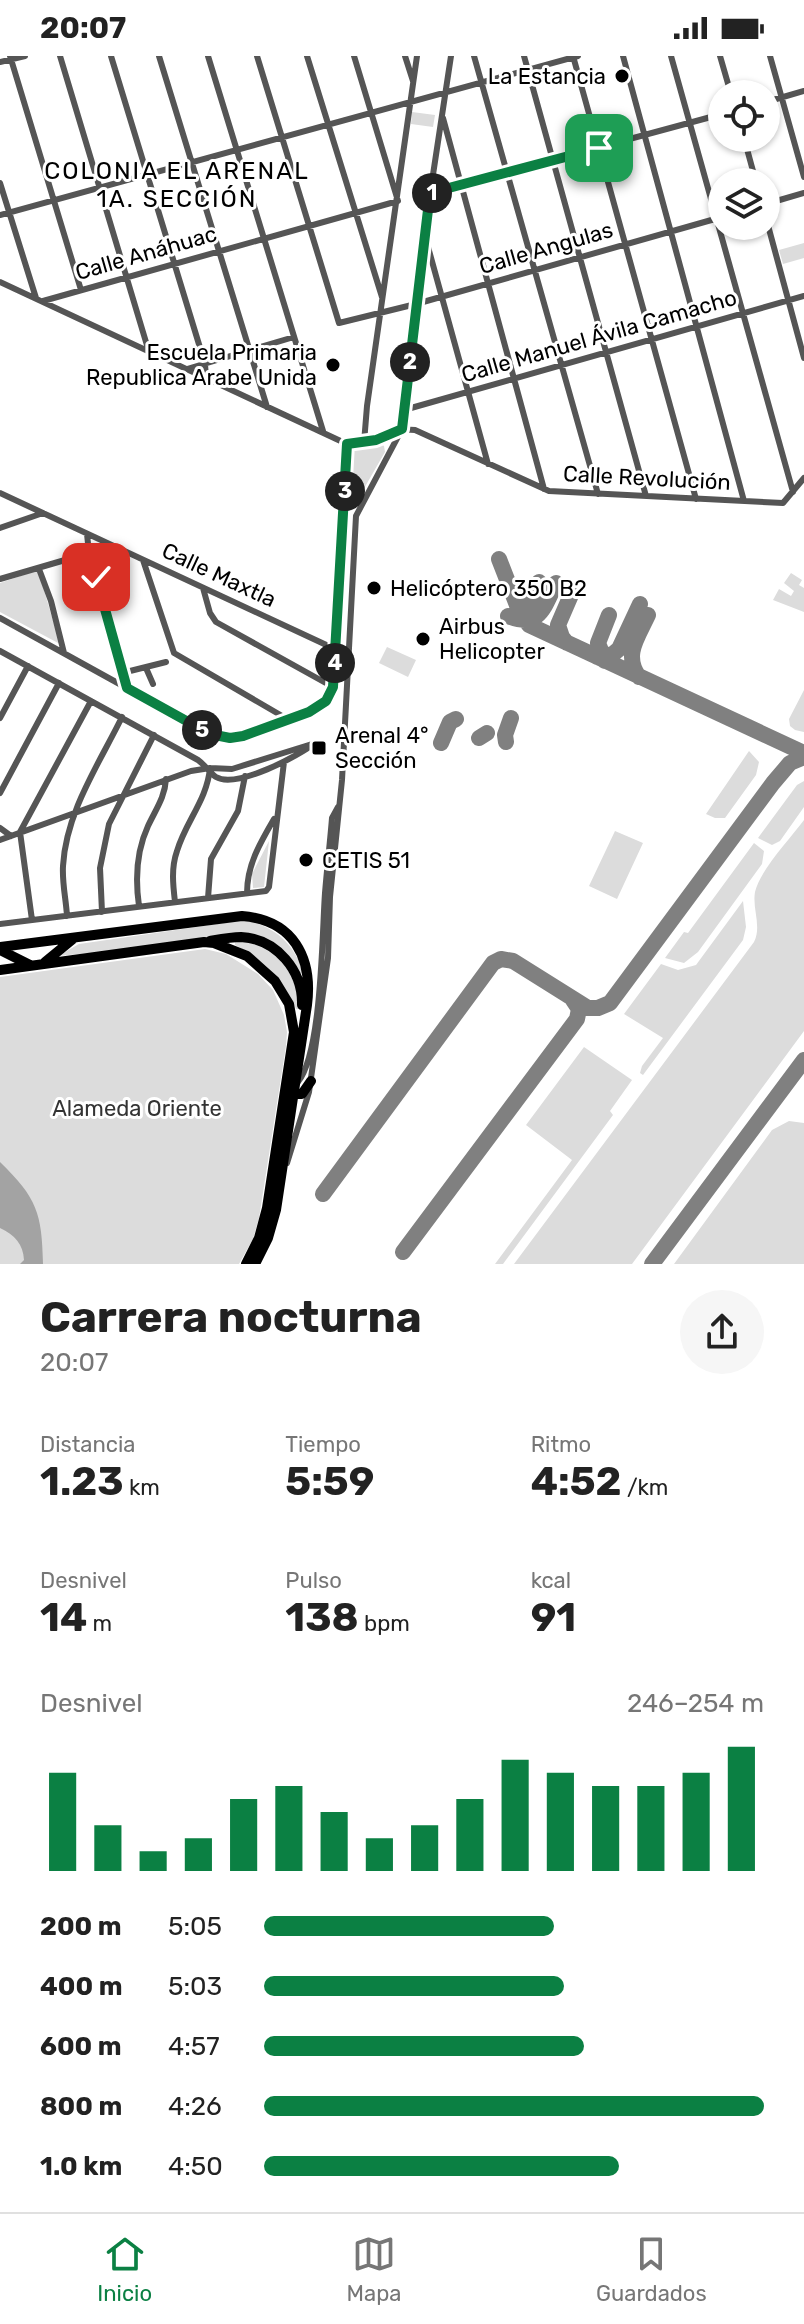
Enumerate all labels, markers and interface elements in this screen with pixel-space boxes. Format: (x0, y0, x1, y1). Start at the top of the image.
text: 20:07 (40, 10, 126, 46)
place label: La Estancia (488, 63, 606, 90)
marker: La Estancia (613, 67, 631, 85)
map controls (708, 80, 780, 240)
button: locate (708, 80, 780, 152)
pin (565, 114, 633, 182)
icon: arrive (577, 126, 621, 170)
district label: COLONIA EL ARENAL 1A. SECCIÓN (44, 157, 310, 213)
button: layers (708, 168, 780, 240)
pin: 1 (412, 173, 452, 213)
text: 1 (427, 179, 437, 206)
street label: Calle Angulas (476, 216, 616, 280)
street label: Calle Anáhuac (72, 220, 220, 286)
street label: Calle Manuel Ávila Camacho (458, 284, 740, 388)
place label: Escuela Primaria Republica Arabe Unida (86, 339, 317, 391)
pin: 2 (390, 342, 430, 382)
text: 2 (403, 348, 417, 375)
marker: Escuela Primaria Republica Arabe Unida (324, 356, 342, 374)
street label: Calle Revolución (562, 460, 732, 496)
pin: 3 (325, 471, 365, 511)
text: 3 (338, 477, 352, 504)
street label: Calle Maxtla (158, 537, 280, 613)
pin (62, 543, 130, 611)
icon: check (74, 555, 118, 599)
place label: Helicóptero 350 B2 (390, 575, 587, 602)
marker: Helicóptero 350 B2 (365, 579, 383, 597)
place label: Airbus Helicopter (439, 613, 545, 665)
marker: Airbus Helicopter (414, 630, 432, 648)
pin: 4 (315, 643, 355, 683)
text: 4 (327, 649, 343, 676)
pin: 5 (182, 710, 222, 750)
text: 5 (195, 716, 209, 743)
place label: Arenal 4° Sección (335, 722, 429, 774)
marker: Arenal 4° Sección (310, 739, 328, 757)
place label: CETIS 51 (322, 847, 410, 874)
marker: CETIS 51 (297, 851, 315, 869)
park label: Alameda Oriente (52, 1095, 222, 1122)
button: share (680, 1290, 764, 1374)
text: Carrera nocturna (40, 1291, 422, 1343)
text: 20:07 (40, 1347, 108, 1378)
text: Distancia (40, 1431, 135, 1458)
text: Tiempo (285, 1431, 361, 1458)
text: Ritmo (531, 1431, 591, 1458)
text: 1.23 (40, 1458, 124, 1505)
text: 5:59 (285, 1458, 374, 1505)
text: 4:52 (531, 1458, 622, 1505)
text: km (124, 1474, 160, 1501)
text: /km (622, 1474, 668, 1501)
text: Desnivel (40, 1567, 127, 1594)
text: Pulso (285, 1567, 342, 1594)
text: kcal (531, 1567, 571, 1594)
text: 14 (40, 1594, 87, 1641)
text: 138 (285, 1594, 359, 1641)
text: 91 (531, 1594, 576, 1641)
text: m (87, 1610, 112, 1637)
text: bpm (359, 1610, 410, 1637)
text: Desnivel (40, 1688, 143, 1719)
text: 246–254 m (627, 1688, 764, 1719)
text: 200 m (40, 1911, 122, 1942)
text: 5:05 (168, 1911, 222, 1942)
text: 400 m (40, 1971, 122, 2002)
text: 5:03 (168, 1971, 222, 2002)
text: 600 m (40, 2031, 122, 2062)
text: 4:57 (168, 2031, 220, 2062)
text: 800 m (40, 2091, 122, 2122)
text: 4:26 (168, 2091, 222, 2122)
text: 1.0 km (40, 2151, 122, 2182)
text: 4:50 (168, 2151, 223, 2182)
tab: Inicio (97, 2232, 152, 2307)
tab: Mapa (347, 2232, 401, 2307)
tab: Guardados (596, 2232, 707, 2307)

